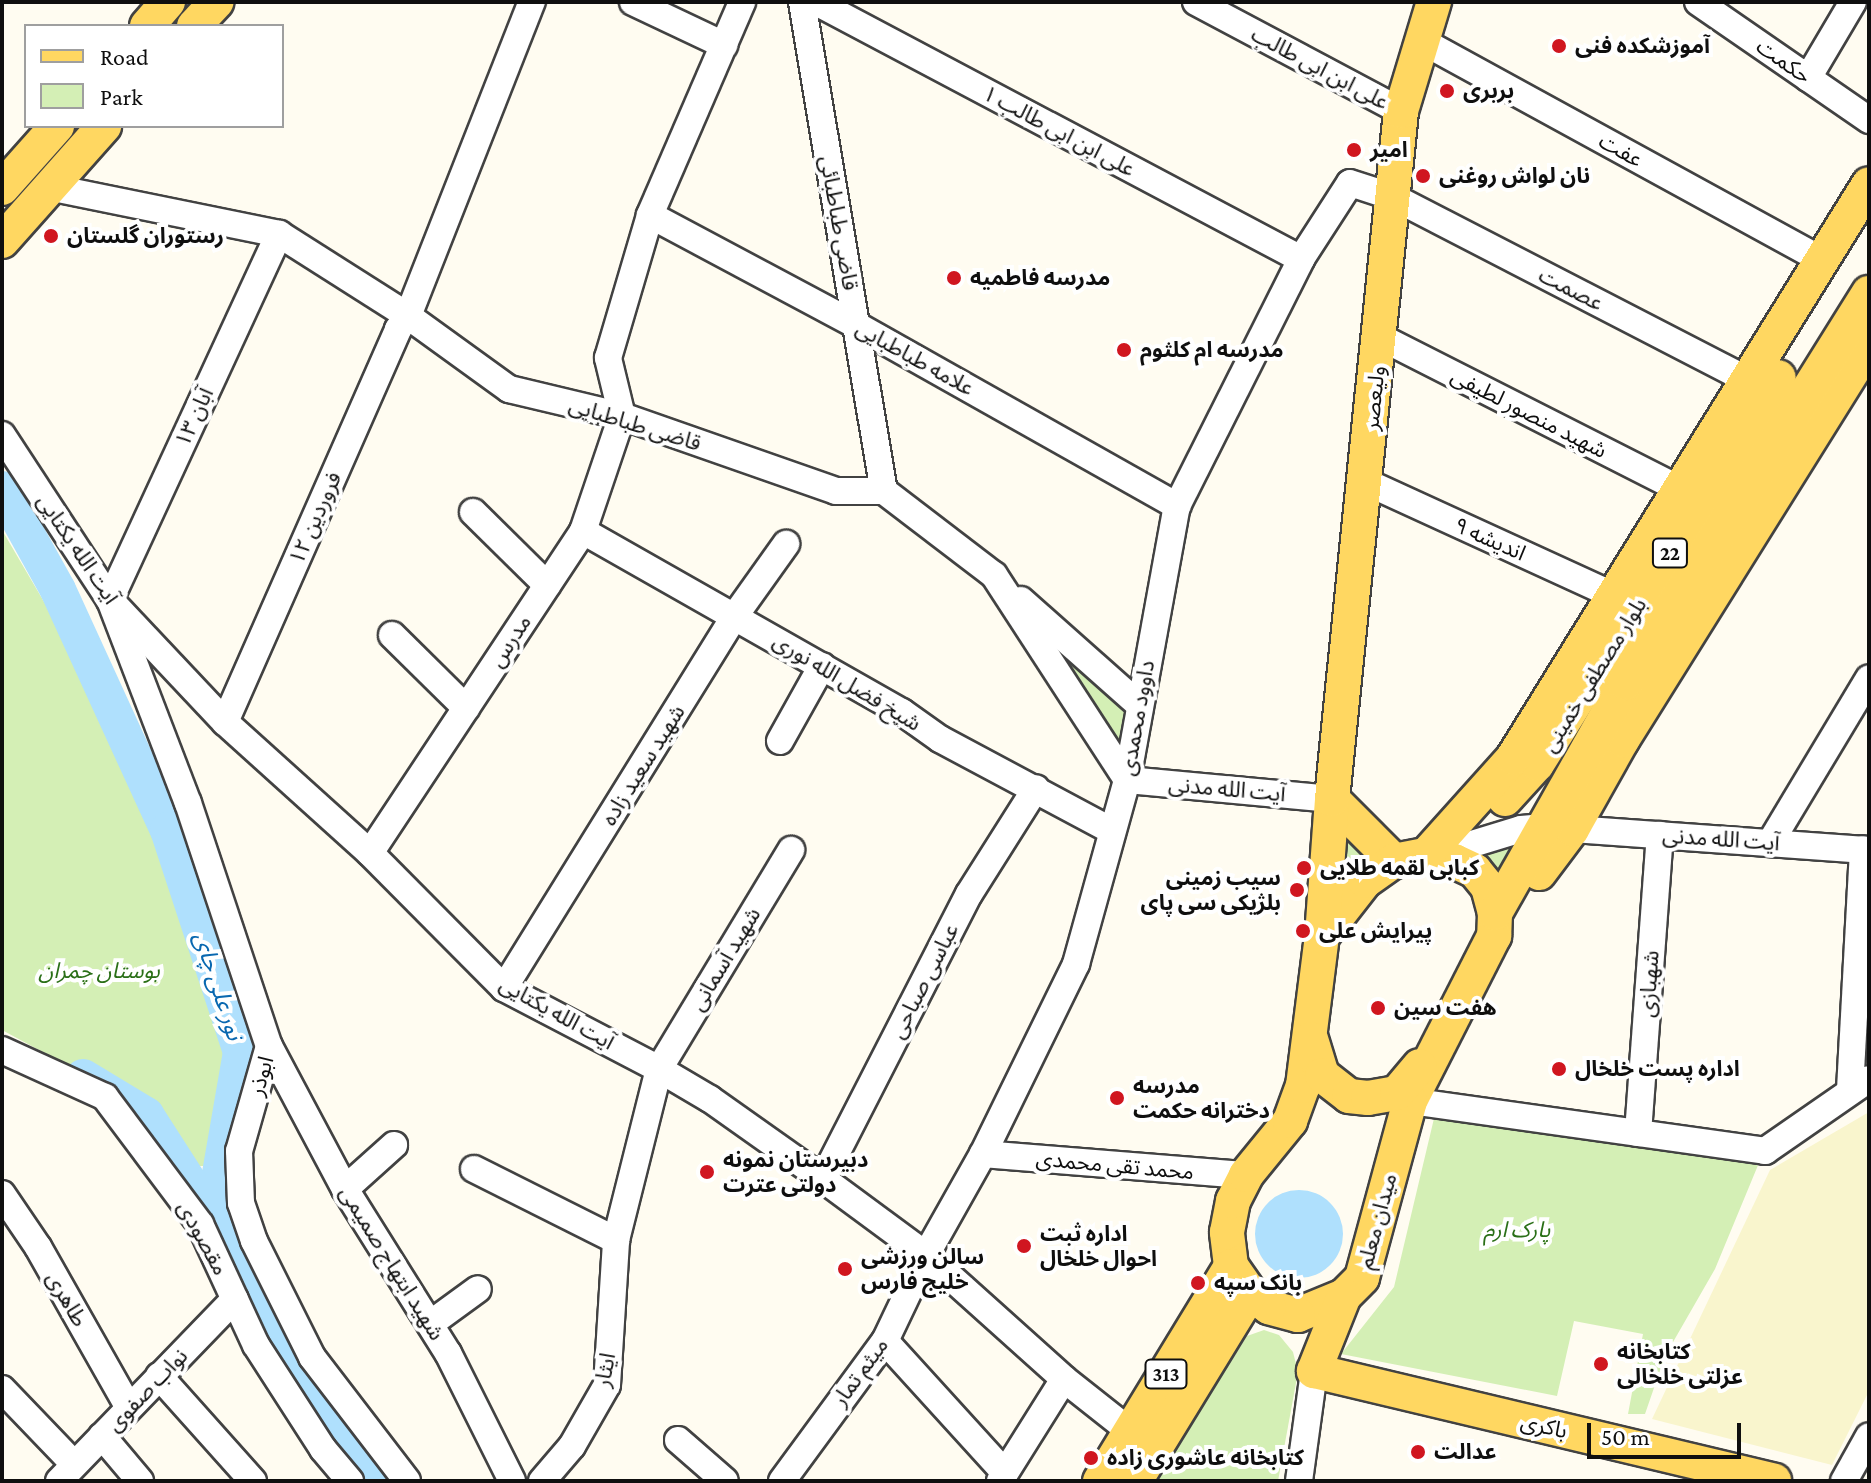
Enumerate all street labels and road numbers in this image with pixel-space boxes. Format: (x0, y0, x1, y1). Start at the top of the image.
street label: علی ابن ابی طالب (1247, 21, 1393, 115)
street label: حکمت (1751, 33, 1817, 89)
street label: علی ابن ابی طالب ۱ (978, 80, 1140, 182)
street label: عفت (1594, 127, 1648, 173)
street label: قاضی طباطبائی (814, 154, 864, 292)
street label: عصمت (1534, 262, 1608, 316)
street label: علامه طباطبایی (851, 315, 979, 401)
street label: شهید منصور لطیفی (1447, 362, 1611, 464)
street label: ولیعصر (1357, 364, 1391, 432)
street label: ۱۳ آبان (169, 383, 219, 451)
street label: قاضی طباطبایی (566, 391, 704, 457)
street label: ۱۲ فروردین (283, 468, 347, 568)
street label: آیت الله یکتایی (31, 489, 125, 609)
street label: اندیشه ۹ (1450, 512, 1530, 566)
road number: 22 (1650, 537, 1690, 569)
street label: بلوار مصطفی خمینی (1536, 593, 1652, 757)
street label: مدرس (483, 610, 537, 672)
street label: شیخ فضل الله نوری (768, 627, 926, 737)
street label: داوود محمدی (1114, 658, 1160, 778)
street label: شهید سعید زاده (595, 700, 691, 830)
street label: آیت الله مدنی (1167, 771, 1287, 807)
street label: آیت‌ الله مدنی (1661, 822, 1781, 856)
street label: شهید آسمانی (684, 902, 766, 1016)
street label: عباسی صباحی (884, 919, 964, 1043)
street label: شهبازی (1633, 950, 1665, 1018)
street label: آیت الله یکتایی (495, 971, 619, 1055)
street label: ابوذر (243, 1053, 279, 1099)
street label: محمد تقی محمدی (1035, 1145, 1195, 1185)
street label: میدان معلم (1352, 1170, 1402, 1272)
street label: شهید ابتهاج صمیمی (334, 1181, 450, 1345)
street label: مقصودی (172, 1196, 234, 1280)
street label: طاهری (41, 1267, 93, 1331)
street label: میثم تمار (826, 1333, 894, 1411)
street label: نواب صفوی (101, 1343, 193, 1437)
street label: ایثار (589, 1351, 621, 1389)
road number: 313 (1144, 1358, 1188, 1390)
street label: باکری (1518, 1408, 1570, 1444)

